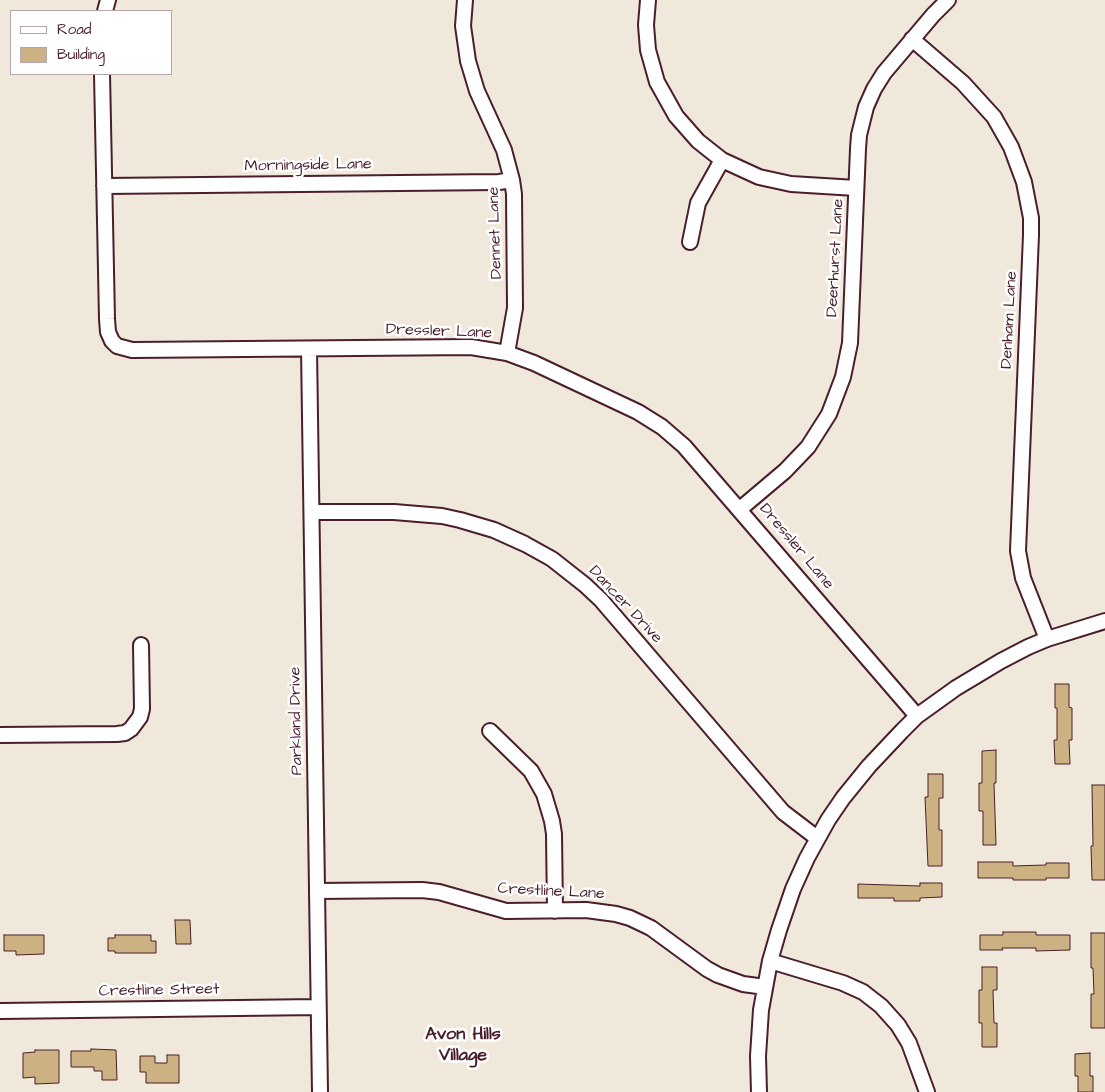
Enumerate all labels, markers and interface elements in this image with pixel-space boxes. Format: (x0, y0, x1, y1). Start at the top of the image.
legend (10, 10, 172, 75)
text: Road (57, 19, 91, 40)
text: Building (57, 44, 105, 65)
street label: Morningside Lane (244, 155, 372, 177)
street label: Dennet Lane (485, 186, 507, 280)
street label: Deerhurst Lane (823, 198, 849, 318)
street label: Denham Lane (998, 271, 1022, 369)
street label: Dressler Lane (386, 321, 492, 343)
street label: Dressler Lane (755, 500, 837, 594)
street label: Dancer Drive (584, 562, 666, 648)
street label: Parkland Drive (286, 666, 308, 776)
street label: Crestline Lane (497, 880, 605, 904)
street label: Crestline Street (99, 980, 219, 1002)
district label: Avon Hills Village (425, 1024, 501, 1066)

